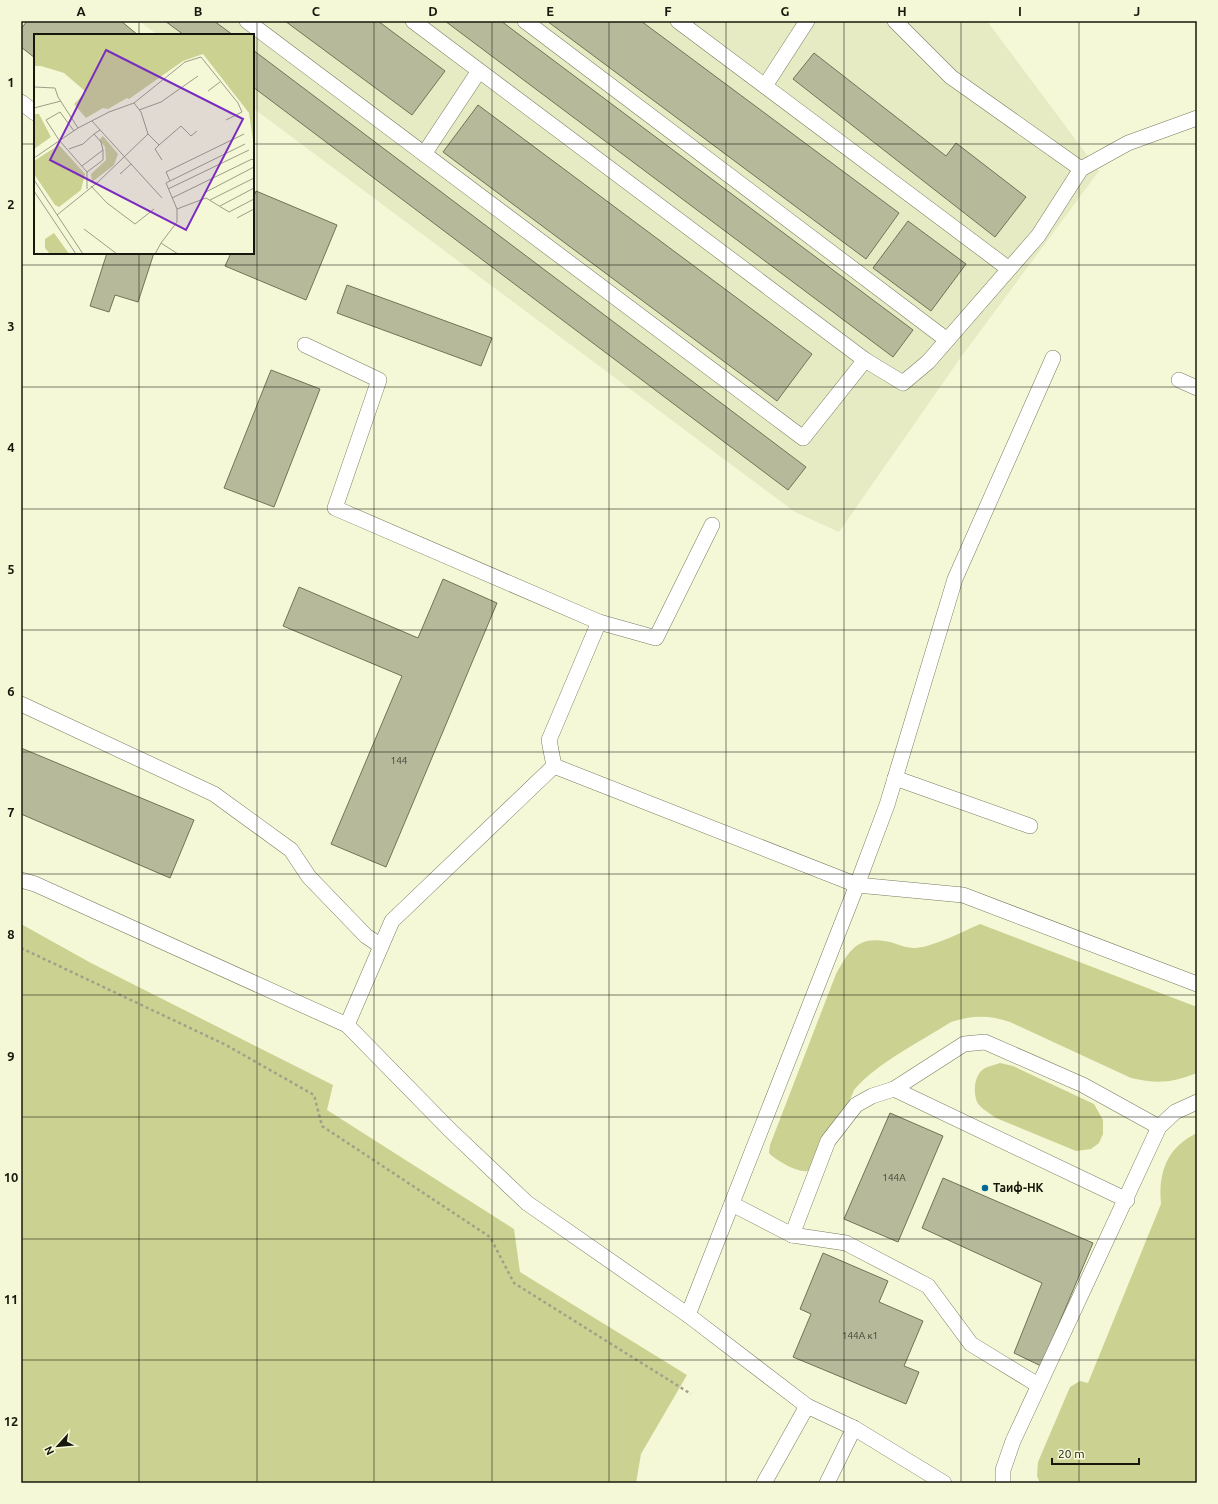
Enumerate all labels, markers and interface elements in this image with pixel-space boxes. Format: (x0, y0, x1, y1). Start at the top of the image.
text: A (76, 4, 86, 18)
text: B (194, 4, 203, 18)
text: C (312, 4, 321, 18)
text: D (428, 4, 438, 18)
text: E (546, 4, 554, 18)
text: F (664, 4, 672, 18)
text: G (781, 4, 790, 18)
text: H (897, 4, 907, 18)
text: I (1018, 4, 1022, 18)
text: J (1134, 4, 1140, 18)
inset map (34, 34, 254, 254)
text: 1 (7, 75, 15, 89)
text: 2 (7, 197, 15, 211)
text: 3 (7, 319, 15, 333)
text: 4 (7, 440, 15, 454)
text: 5 (7, 562, 15, 576)
text: 6 (7, 684, 15, 698)
house number: 144 (391, 755, 408, 766)
text: 7 (7, 805, 15, 819)
text: 8 (7, 927, 15, 941)
text: 9 (7, 1049, 15, 1063)
text: 10 (4, 1170, 18, 1184)
house number: 144А (882, 1172, 906, 1183)
place label: Таиф-НК (993, 1181, 1044, 1194)
marker: Таиф-НК (980, 1183, 990, 1193)
text: 11 (4, 1292, 18, 1306)
house number: 144А к1 (842, 1330, 878, 1341)
text: 12 (4, 1414, 18, 1428)
north arrow (38, 1426, 78, 1466)
scale bar (1052, 1440, 1139, 1466)
text: N (42, 1444, 56, 1457)
text: 20 m (1058, 1447, 1085, 1460)

